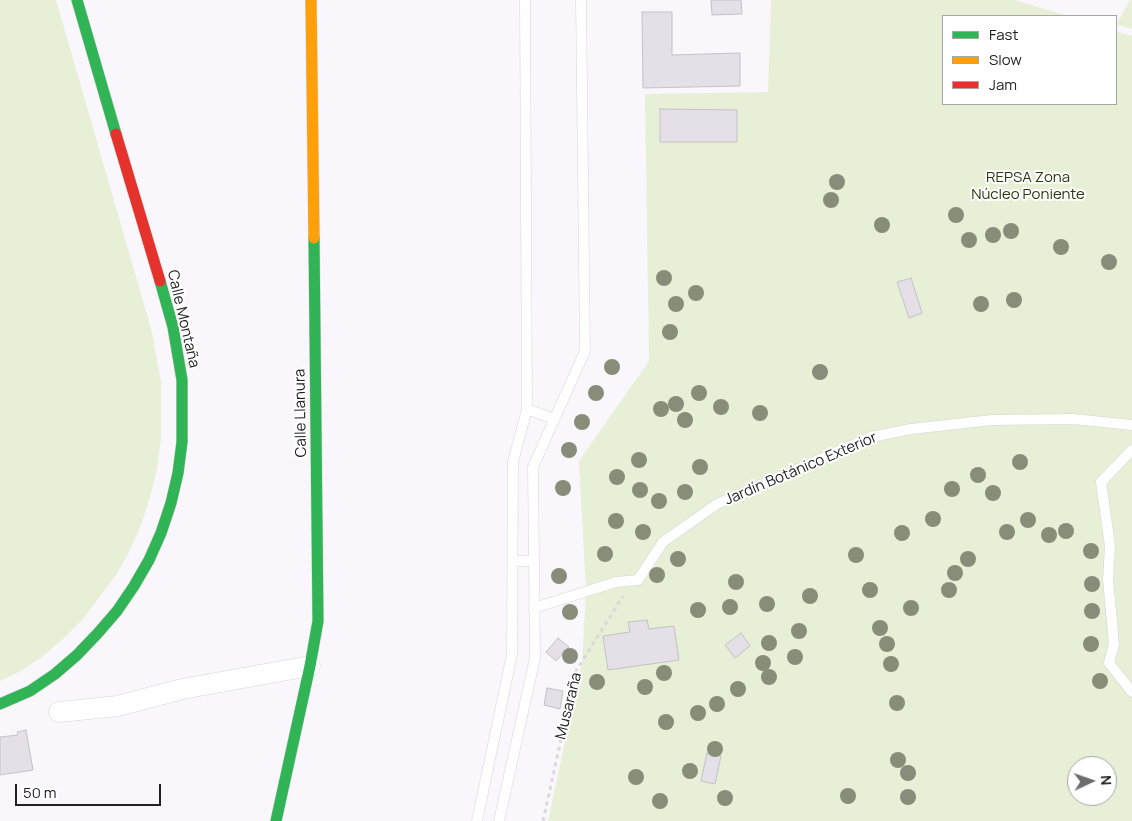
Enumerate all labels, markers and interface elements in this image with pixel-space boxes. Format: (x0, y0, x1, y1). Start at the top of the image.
legend (942, 15, 1117, 105)
text: Fast (989, 24, 1018, 45)
text: Slow (989, 49, 1022, 70)
text: Jam (989, 74, 1017, 95)
park label: REPSA Zona Núcleo Poniente (971, 169, 1085, 204)
street label: Calle Montaña (163, 268, 203, 370)
street label: Calle Llanura (291, 369, 311, 457)
street label: Jardín Botánico Exterior (722, 429, 880, 509)
street label: Musaraña (552, 671, 586, 741)
north arrow (1067, 756, 1117, 806)
scale bar (18, 774, 164, 806)
text: N (1097, 775, 1116, 786)
text: 50 m (23, 782, 57, 803)

